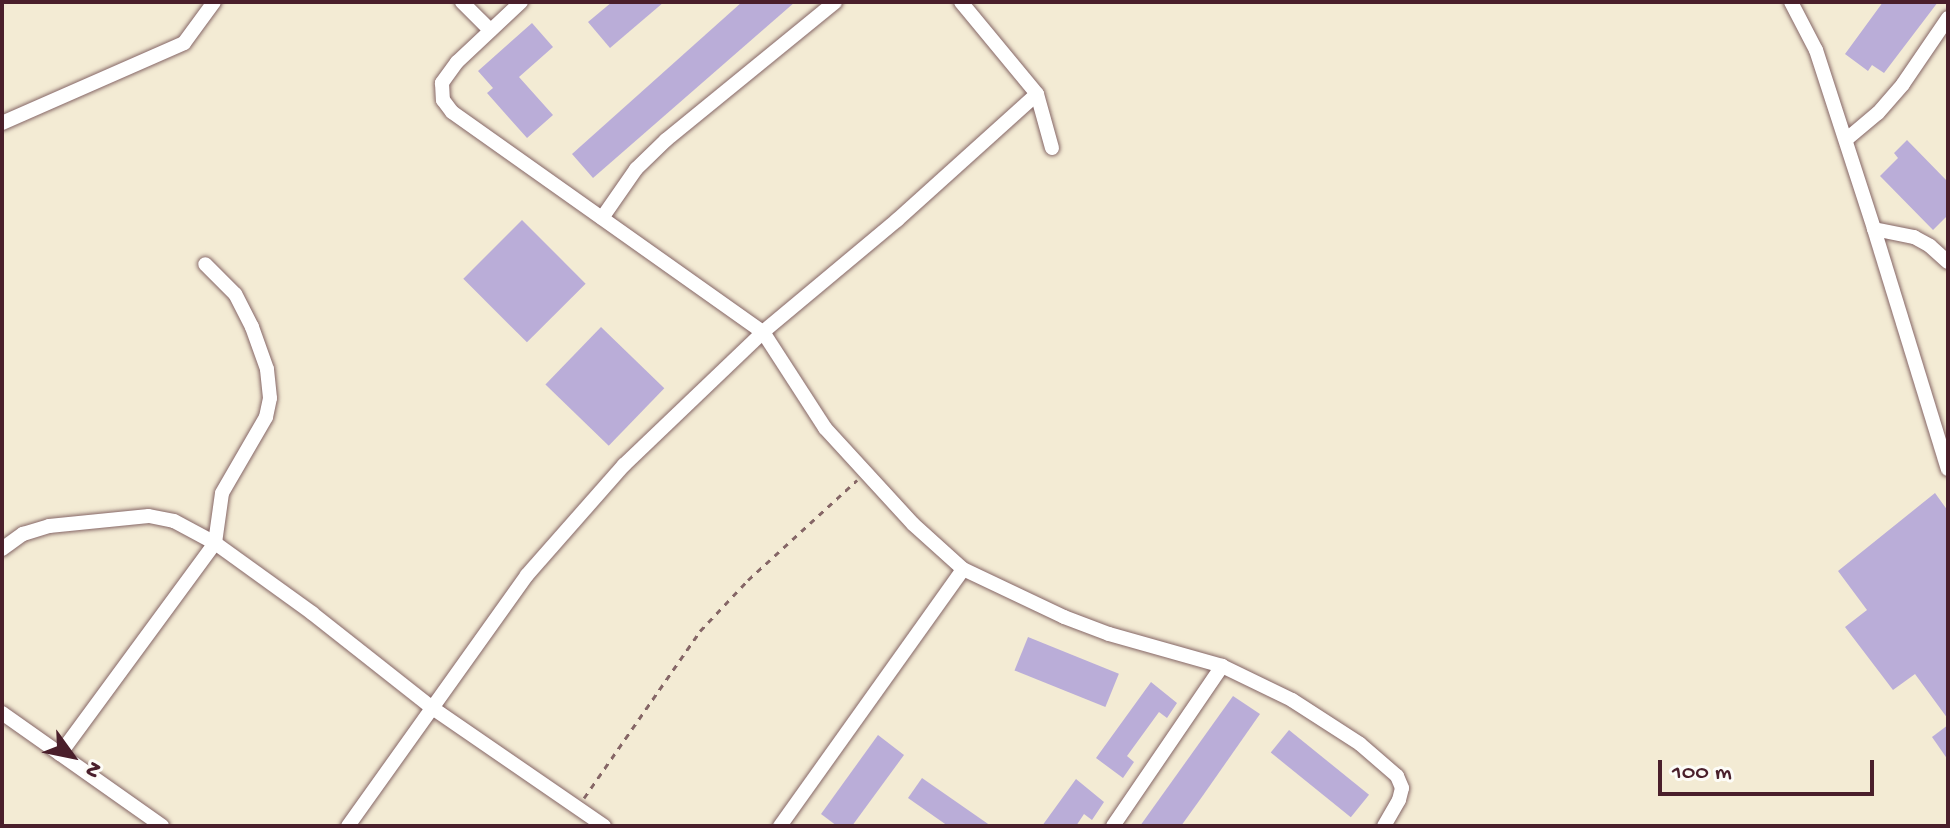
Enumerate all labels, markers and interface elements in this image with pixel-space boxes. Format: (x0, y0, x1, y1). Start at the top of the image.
north arrow (32, 716, 112, 796)
scale bar (1662, 744, 1878, 794)
text: N (77, 756, 107, 782)
text: 100 m (1672, 759, 1732, 788)

